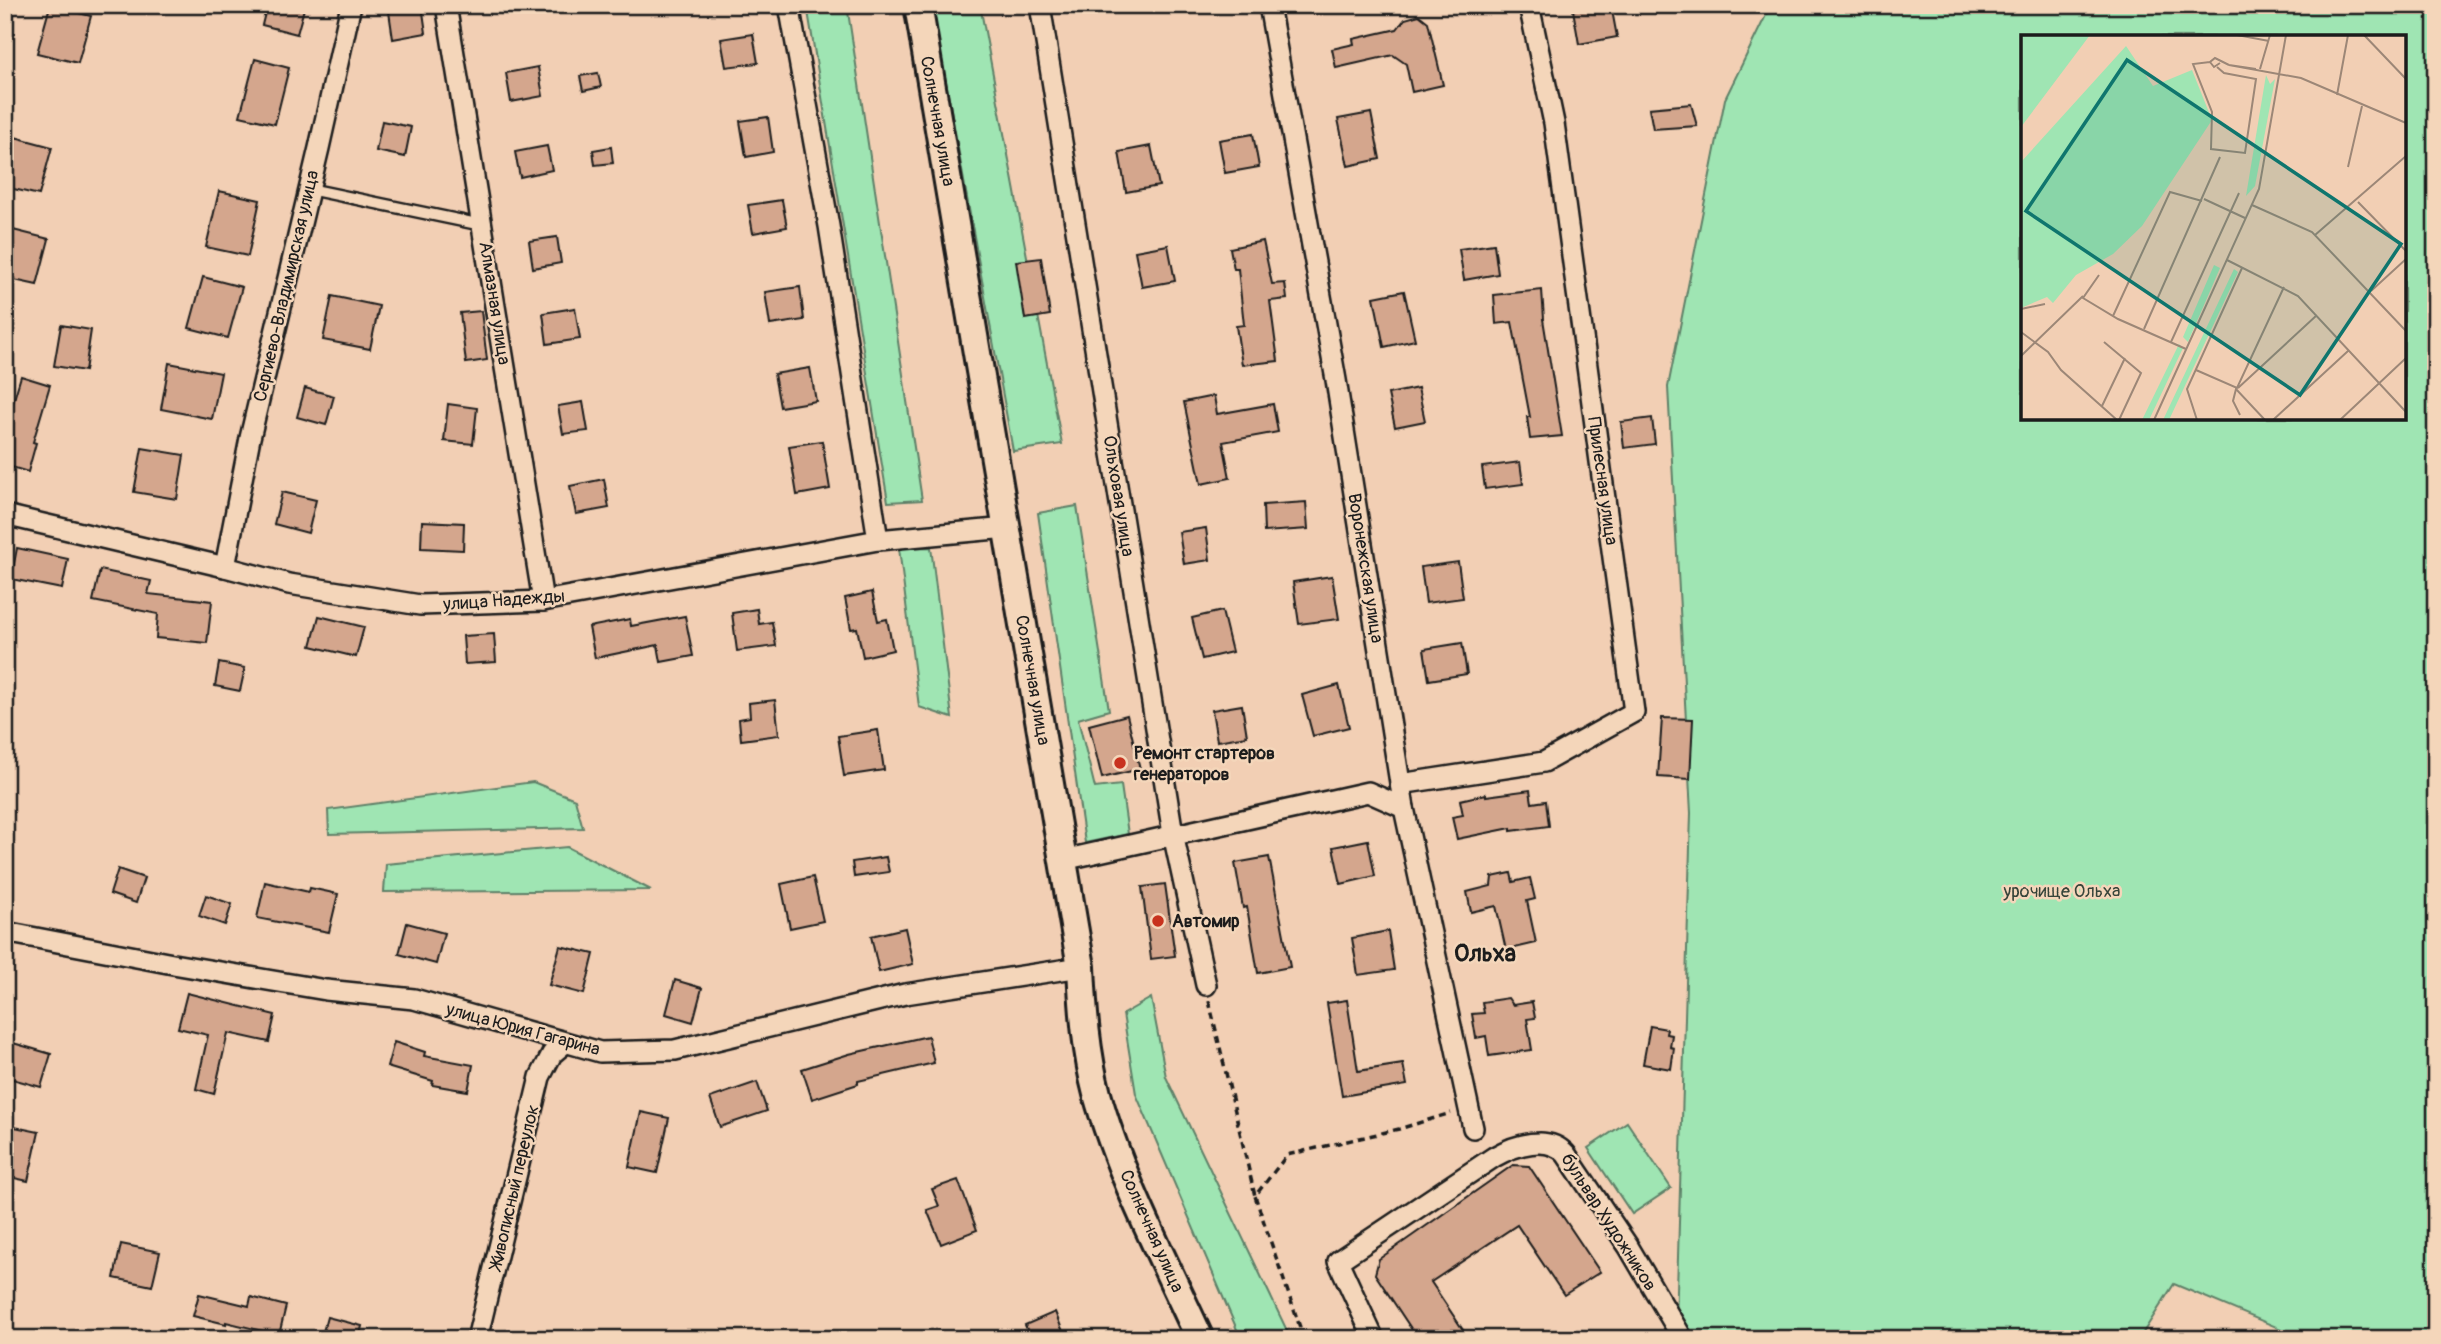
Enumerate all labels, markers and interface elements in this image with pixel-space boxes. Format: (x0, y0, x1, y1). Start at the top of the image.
inset map (2021, 35, 2406, 420)
street label: Солнечная улица (915, 54, 960, 188)
street label: Сергиево-Владимирская улица (249, 168, 324, 404)
street label: Алмазная улица (473, 240, 516, 366)
street label: Прилесная улица (1582, 415, 1623, 547)
street label: Ольховая улица (1098, 434, 1139, 558)
street label: Воронежская улица (1342, 492, 1389, 645)
street label: улица Надежды (441, 585, 566, 616)
street label: Солнечная улица (1010, 613, 1055, 747)
place label: Ремонт стартеров генераторов (1133, 742, 1275, 786)
marker: Ремонт стартеров генераторов (1112, 755, 1128, 771)
park label: урочище Ольха (2003, 880, 2120, 903)
place label: Автомир (1172, 910, 1240, 933)
marker: Автомир (1150, 913, 1166, 929)
district label: Ольха (1454, 939, 1516, 968)
street label: улица Юрия Гагарина (442, 998, 602, 1061)
street label: Живописный переулок (484, 1103, 545, 1275)
street label: бульвар Художников (1555, 1149, 1662, 1295)
street label: Солнечная улица (1114, 1166, 1189, 1296)

